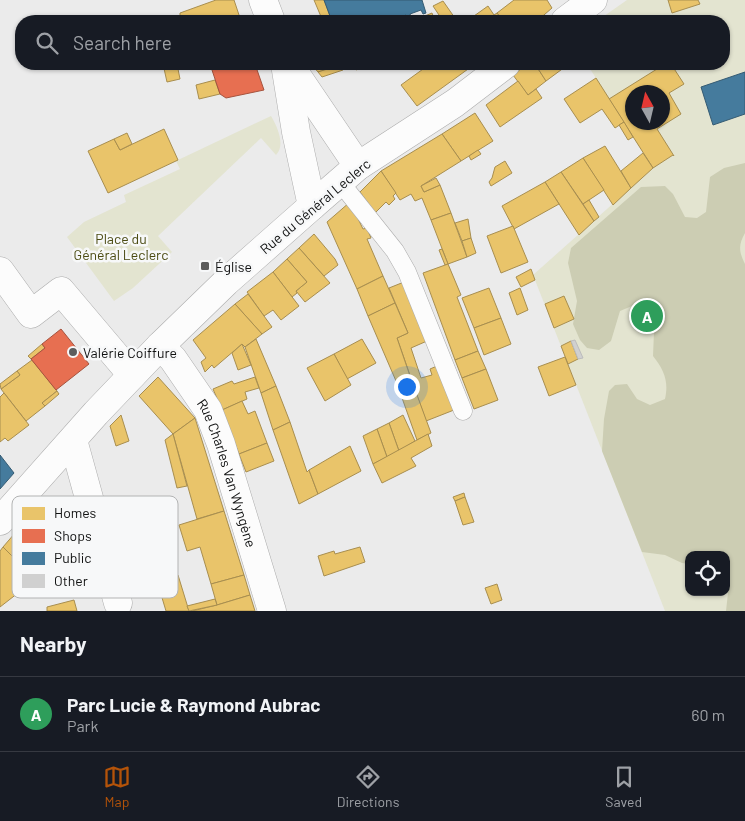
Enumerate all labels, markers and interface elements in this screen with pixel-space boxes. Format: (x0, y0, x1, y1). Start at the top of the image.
search box (15, 15, 730, 70)
icon: search (33, 29, 61, 57)
text: Search here (73, 31, 172, 54)
north arrow (625, 85, 670, 130)
street label: Rue du Général Leclerc (256, 155, 374, 257)
park label: Place du Général Leclerc (74, 230, 168, 263)
place label: Église (215, 258, 252, 275)
marker: Église (199, 260, 211, 272)
pin: A (631, 297, 663, 335)
place label: Valérie Coiffure (83, 344, 177, 361)
marker: Valérie Coiffure (67, 346, 79, 358)
your location (394, 374, 420, 400)
street label: Rue Charles Van Wyngène (194, 395, 260, 549)
legend (12, 496, 178, 598)
text: Homes (54, 504, 97, 521)
text: Shops (54, 527, 92, 544)
text: Public (54, 549, 92, 566)
map controls (685, 551, 730, 596)
button: locate (685, 551, 730, 596)
text: Other (54, 572, 88, 589)
text: Nearby (20, 631, 86, 656)
text: Parc Lucie & Raymond Aubrac (67, 693, 320, 716)
text: A (31, 705, 41, 724)
text: 60 m (691, 705, 725, 724)
text: Park (67, 716, 98, 735)
tab: Map (103, 763, 131, 810)
tab: Directions (337, 763, 399, 810)
tab: Saved (605, 763, 642, 810)

